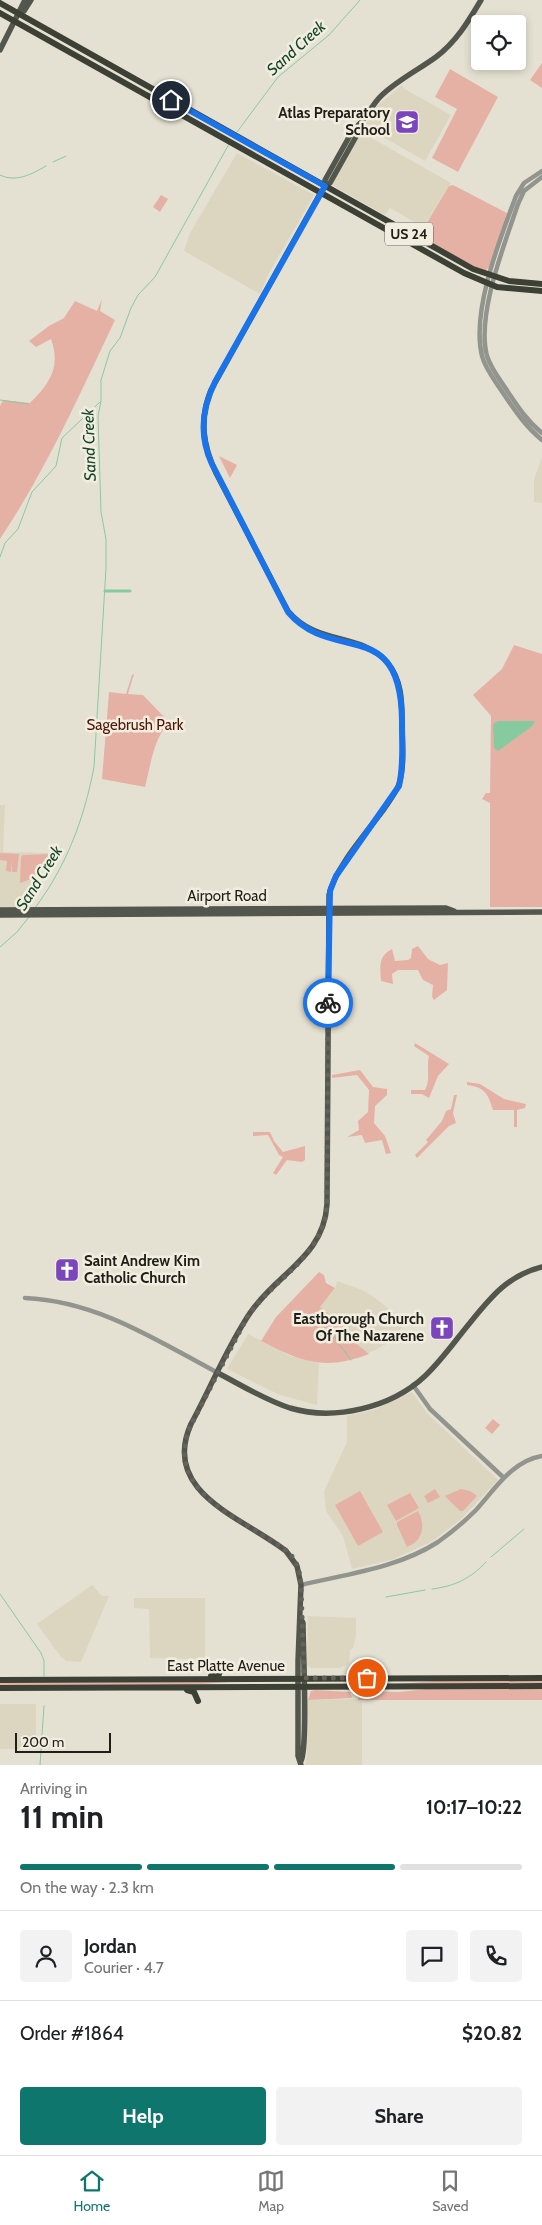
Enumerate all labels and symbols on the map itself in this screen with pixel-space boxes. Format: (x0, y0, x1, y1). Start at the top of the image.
water label: Sand Creek (263, 16, 330, 79)
pin (150, 79, 192, 121)
place label: Atlas Preparatory School (278, 104, 391, 139)
school or university icon: Atlas Preparatory School (394, 109, 420, 135)
road number: US 24 (385, 222, 433, 245)
water label: Sand Creek (78, 407, 100, 482)
park label: Sagebrush Park (87, 716, 184, 734)
water label: Sand Creek (12, 841, 67, 914)
street label: Airport Road (187, 887, 267, 905)
courier (303, 978, 353, 1028)
place label: Saint Andrew Kim Catholic Church (84, 1252, 200, 1287)
church icon: Saint Andrew Kim Catholic Church (54, 1257, 80, 1283)
place label: Eastborough Church Of The Nazarene (293, 1310, 424, 1345)
church icon: Eastborough Church Of The Nazarene (429, 1315, 455, 1341)
street label: East Platte Avenue (167, 1657, 285, 1675)
pin (346, 1657, 388, 1699)
scale bar (15, 1730, 111, 1753)

